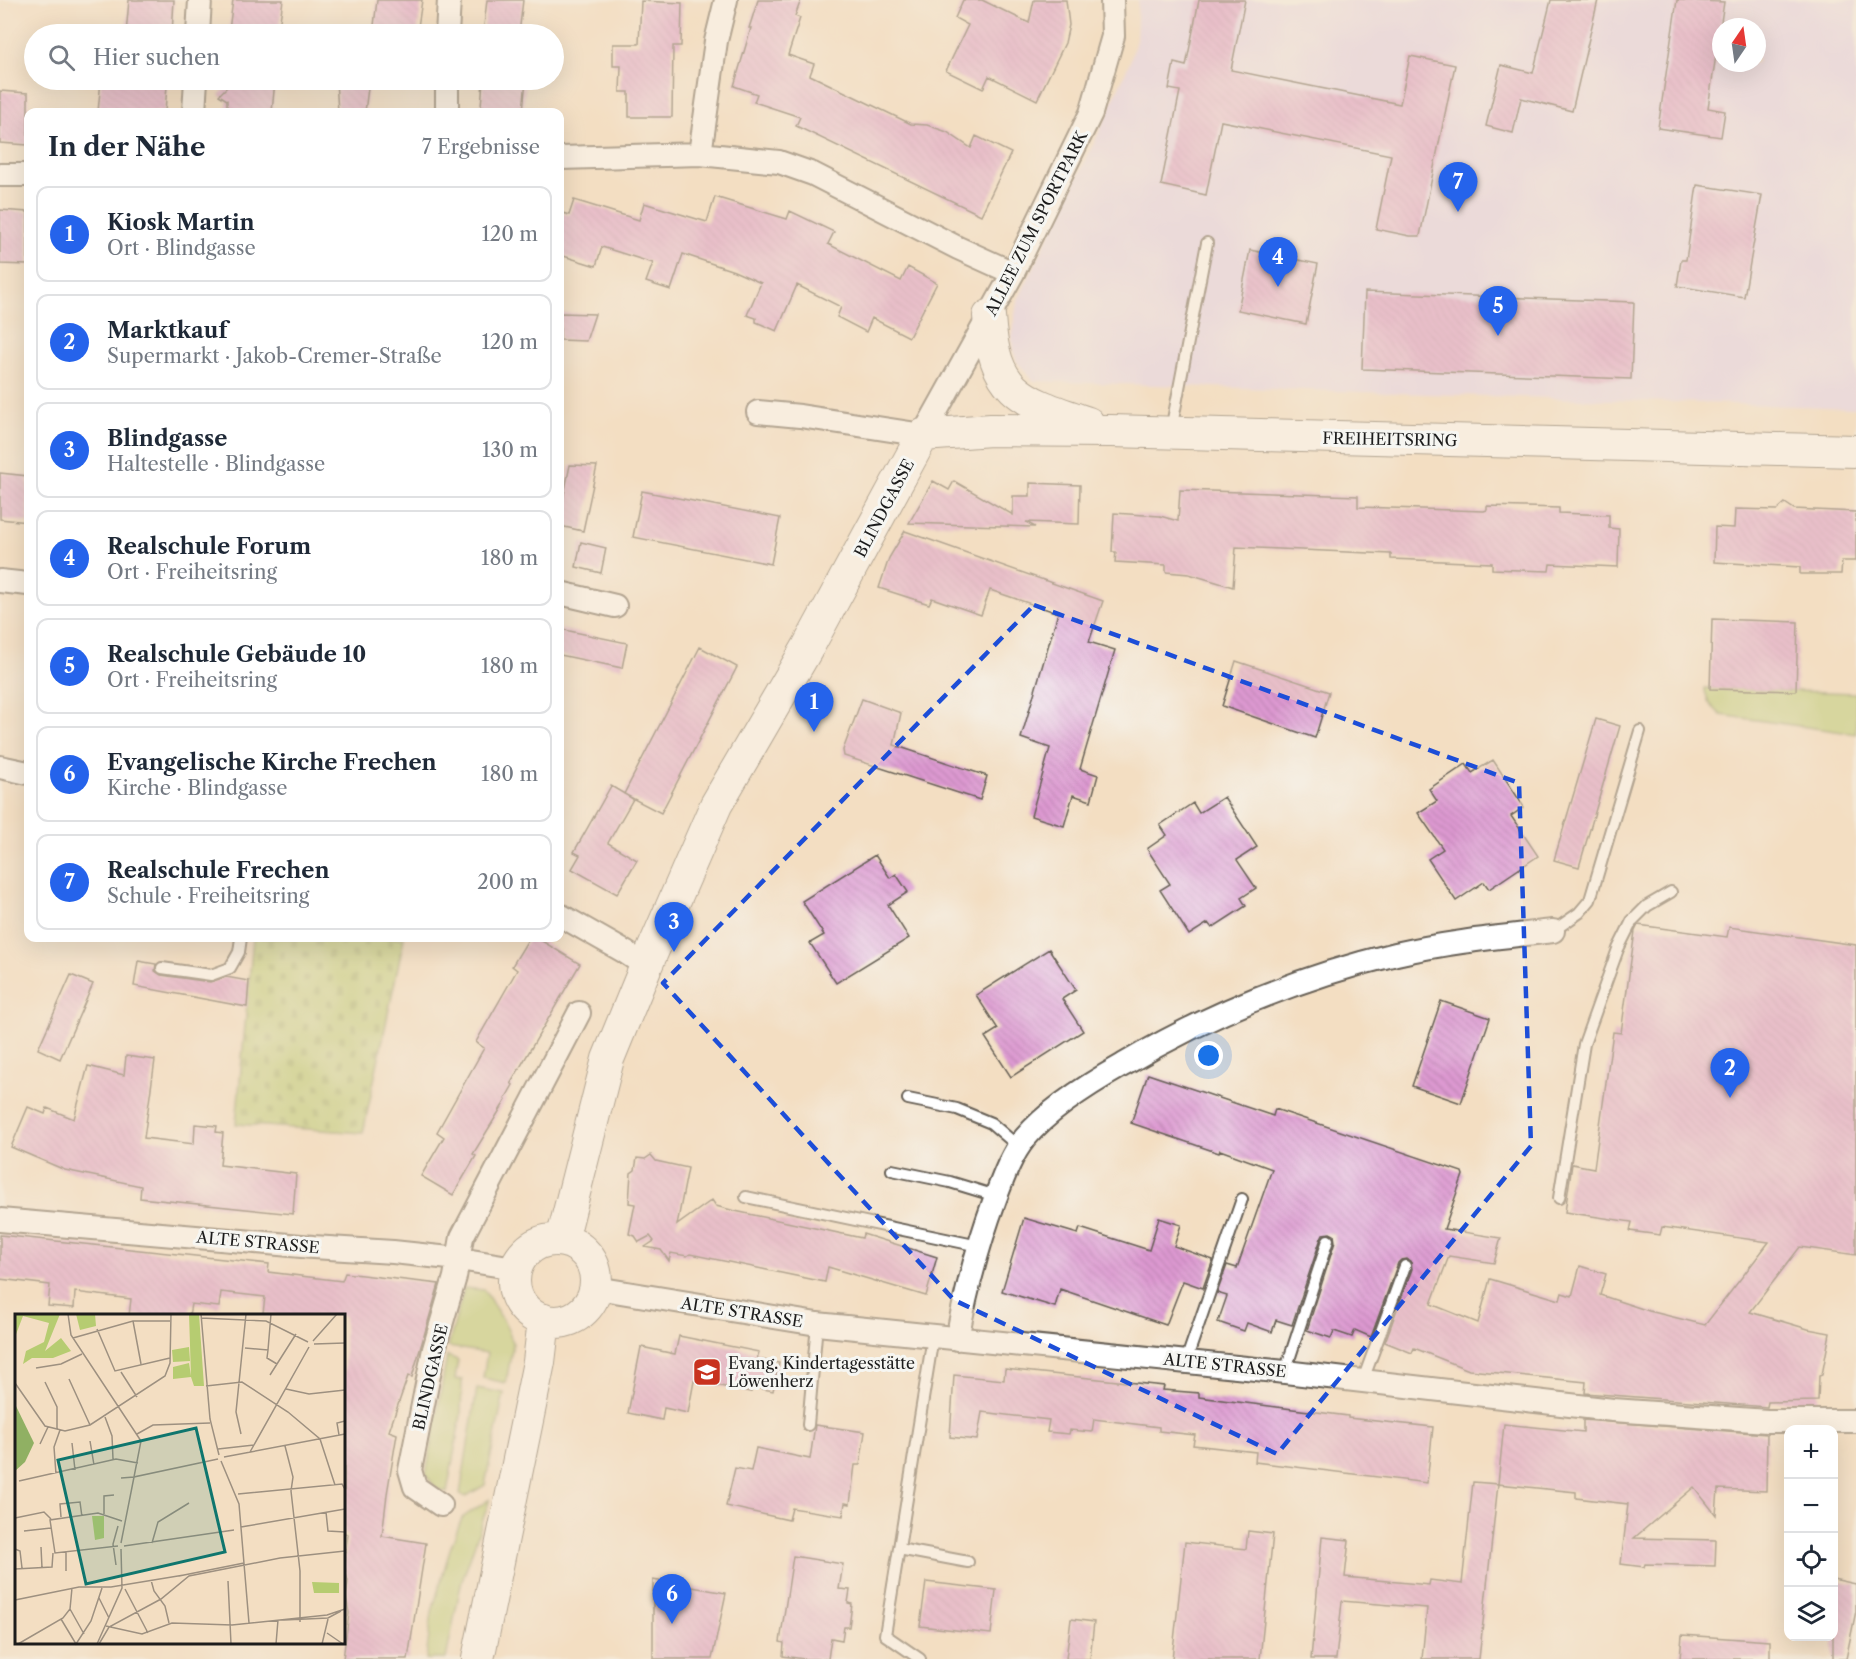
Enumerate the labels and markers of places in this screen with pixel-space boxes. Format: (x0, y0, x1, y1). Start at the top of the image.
pin: 7 (1438, 162, 1478, 212)
pin: 4 (1258, 238, 1298, 287)
pin: 5 (1478, 286, 1518, 336)
pin: 1 (794, 682, 834, 732)
pin: 3 (654, 902, 694, 952)
pin: 2 (1710, 1048, 1750, 1098)
place label: Evang. Kindertagesstätte Löwenherz (728, 1353, 915, 1391)
school or university icon: Evang. Kindertagesstätte Löwenherz (691, 1356, 723, 1388)
pin: 6 (652, 1574, 692, 1624)

